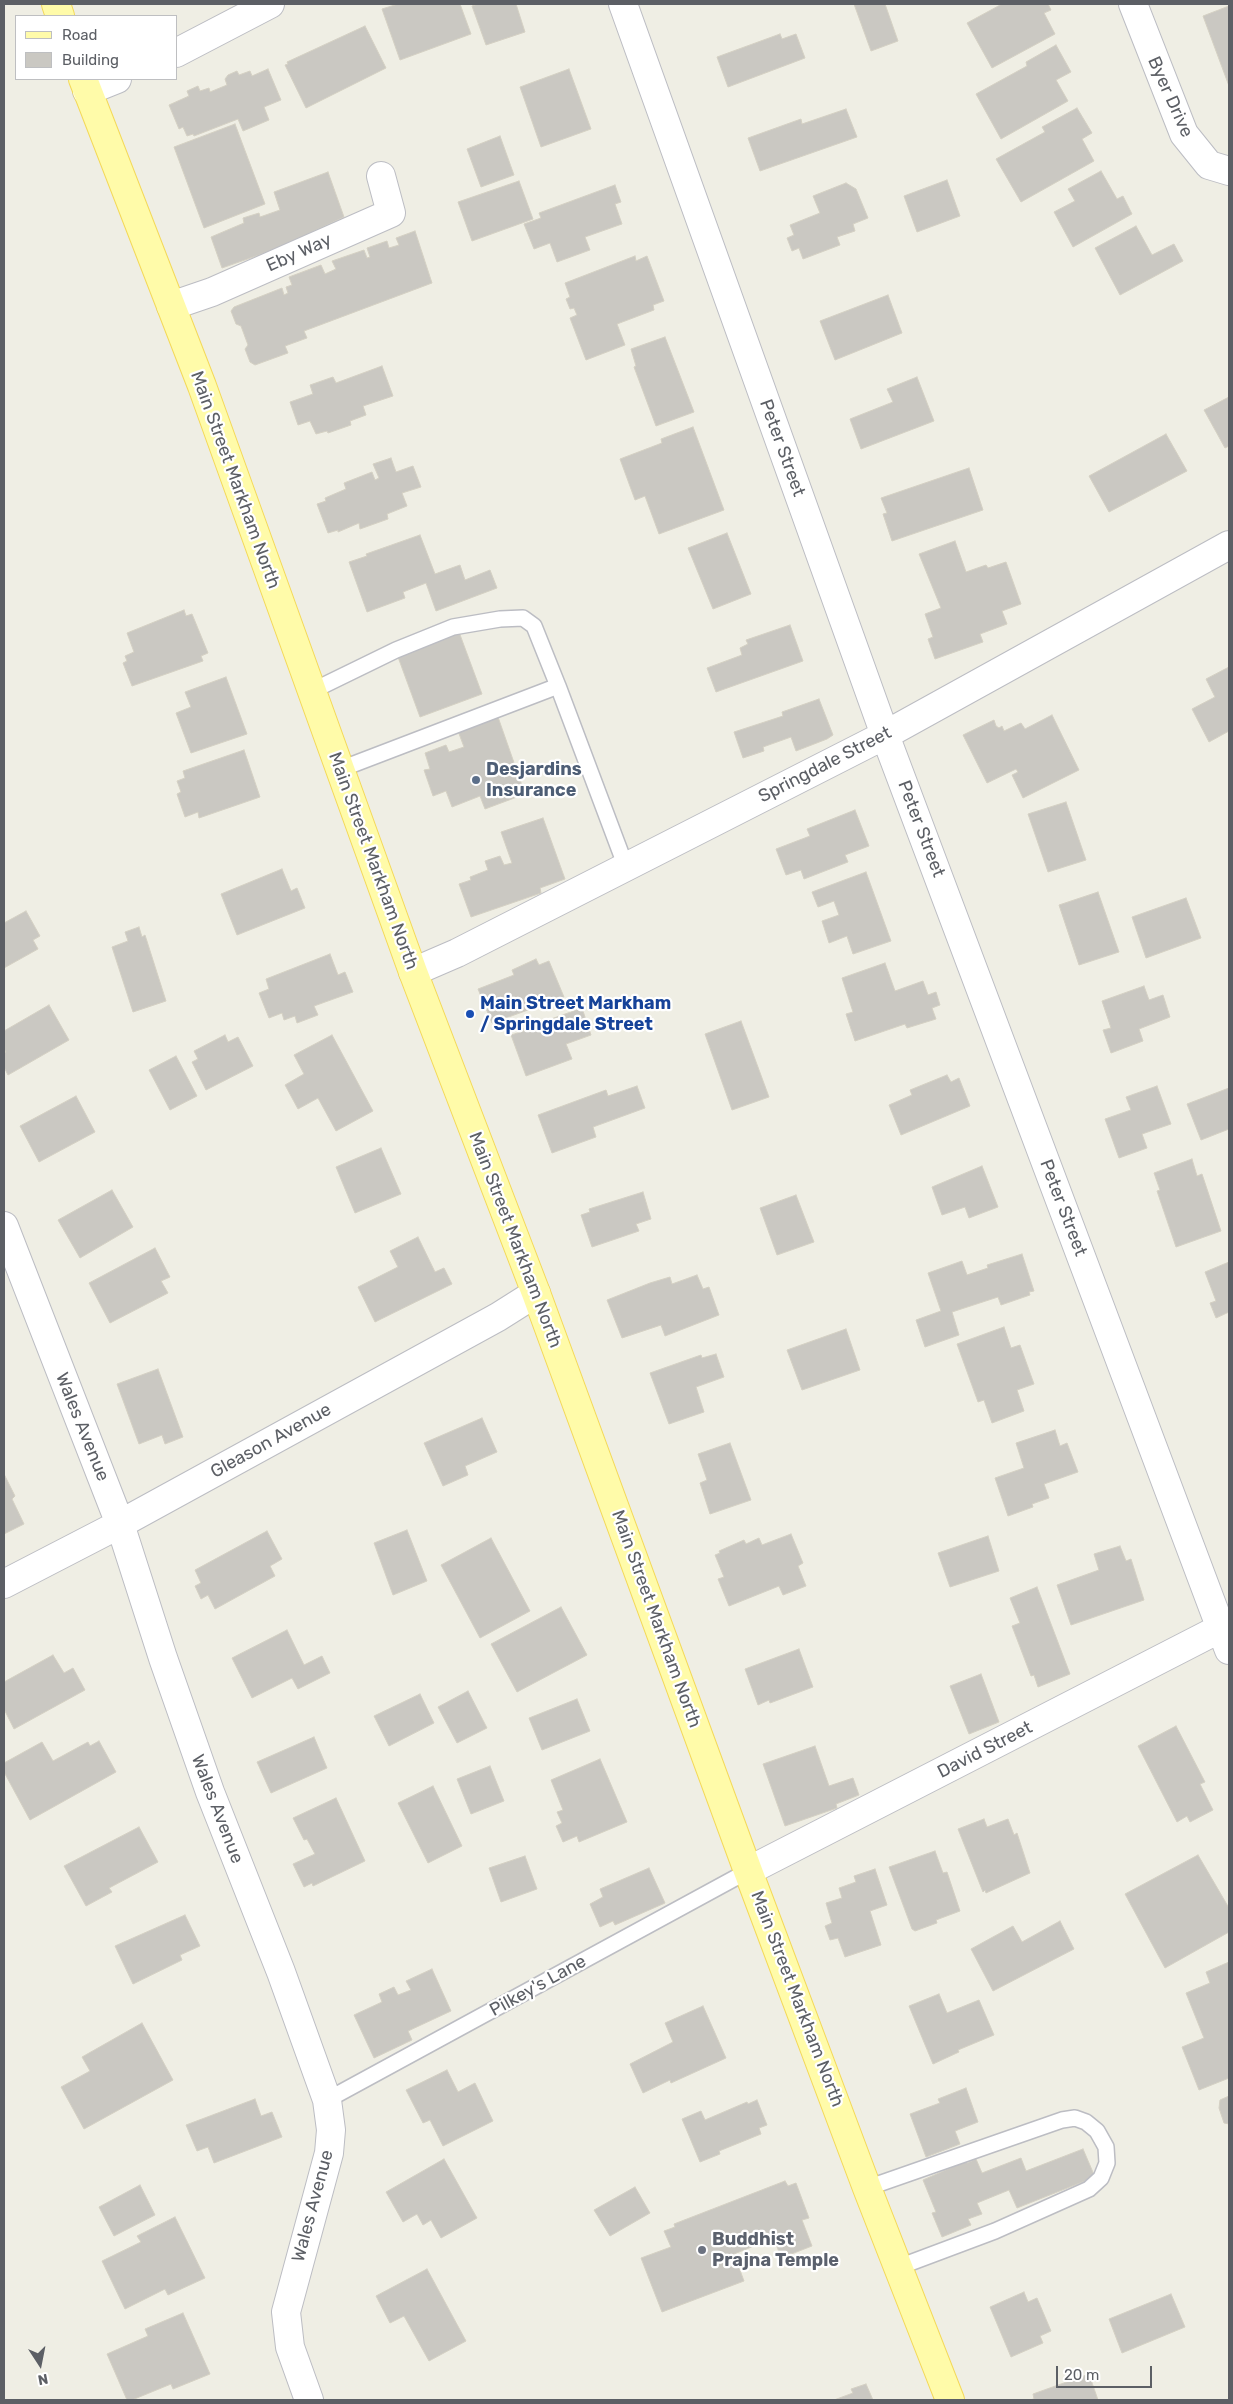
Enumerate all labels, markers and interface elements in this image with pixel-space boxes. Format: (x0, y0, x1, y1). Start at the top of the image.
legend (15, 15, 178, 80)
text: Road (62, 26, 98, 44)
text: Building (62, 51, 119, 69)
street label: Byer Drive (1143, 53, 1197, 141)
street label: Eby Way (263, 229, 335, 277)
street label: Main Street Markham North (186, 368, 284, 592)
street label: Peter Street (754, 396, 810, 500)
street label: Springdale Street (755, 722, 895, 808)
street label: Main Street Markham North (324, 749, 422, 973)
place label: Desjardins Insurance (486, 759, 582, 802)
marker: Desjardins Insurance (470, 774, 482, 786)
street label: Peter Street (893, 778, 949, 880)
place label: Main Street Markham / Springdale Street (480, 993, 671, 1036)
marker: Main Street Markham / Springdale Street (464, 1008, 476, 1020)
street label: Main Street Markham North (464, 1129, 566, 1351)
street label: Peter Street (1035, 1157, 1091, 1259)
street label: Wales Avenue (50, 1370, 114, 1484)
street label: Gleason Avenue (207, 1399, 335, 1483)
street label: Main Street Markham North (607, 1507, 705, 1731)
street label: David Street (934, 1717, 1036, 1783)
street label: Wales Avenue (186, 1751, 248, 1867)
street label: Main Street Markham North (746, 1888, 848, 2110)
street label: Pilkey's Lane (486, 1951, 590, 2021)
street label: Wales Avenue (288, 2148, 338, 2264)
place label: Buddhist Prajna Temple (712, 2229, 839, 2272)
marker: Buddhist Prajna Temple (696, 2244, 708, 2256)
north arrow (15, 2339, 65, 2389)
scale bar (1058, 2356, 1154, 2388)
text: 20 m (1064, 2366, 1099, 2384)
text: N (36, 2370, 50, 2389)

